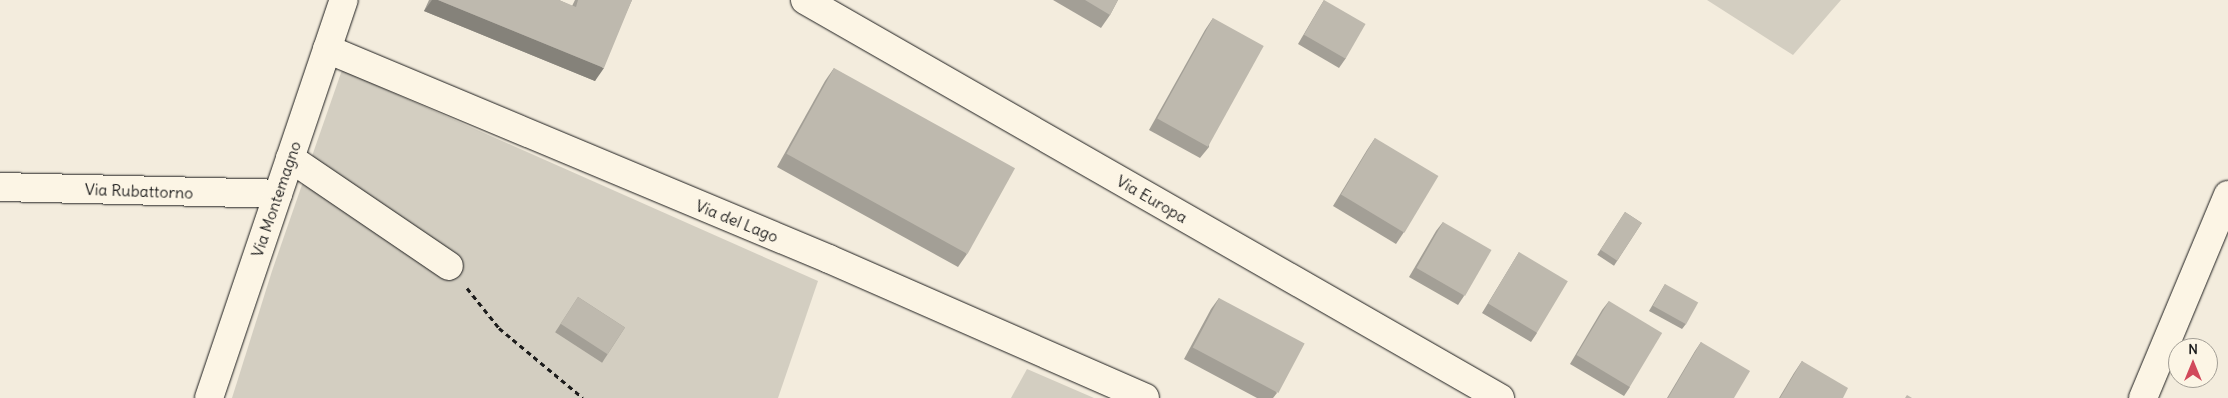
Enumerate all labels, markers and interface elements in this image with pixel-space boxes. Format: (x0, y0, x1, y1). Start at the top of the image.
street label: Via Montemagno (247, 138, 305, 260)
street label: Via Europa (1113, 171, 1191, 227)
street label: Via Rubattorno (84, 180, 194, 202)
street label: Via del Lago (693, 196, 781, 246)
north arrow (2168, 338, 2218, 388)
text: N (2188, 340, 2198, 358)

